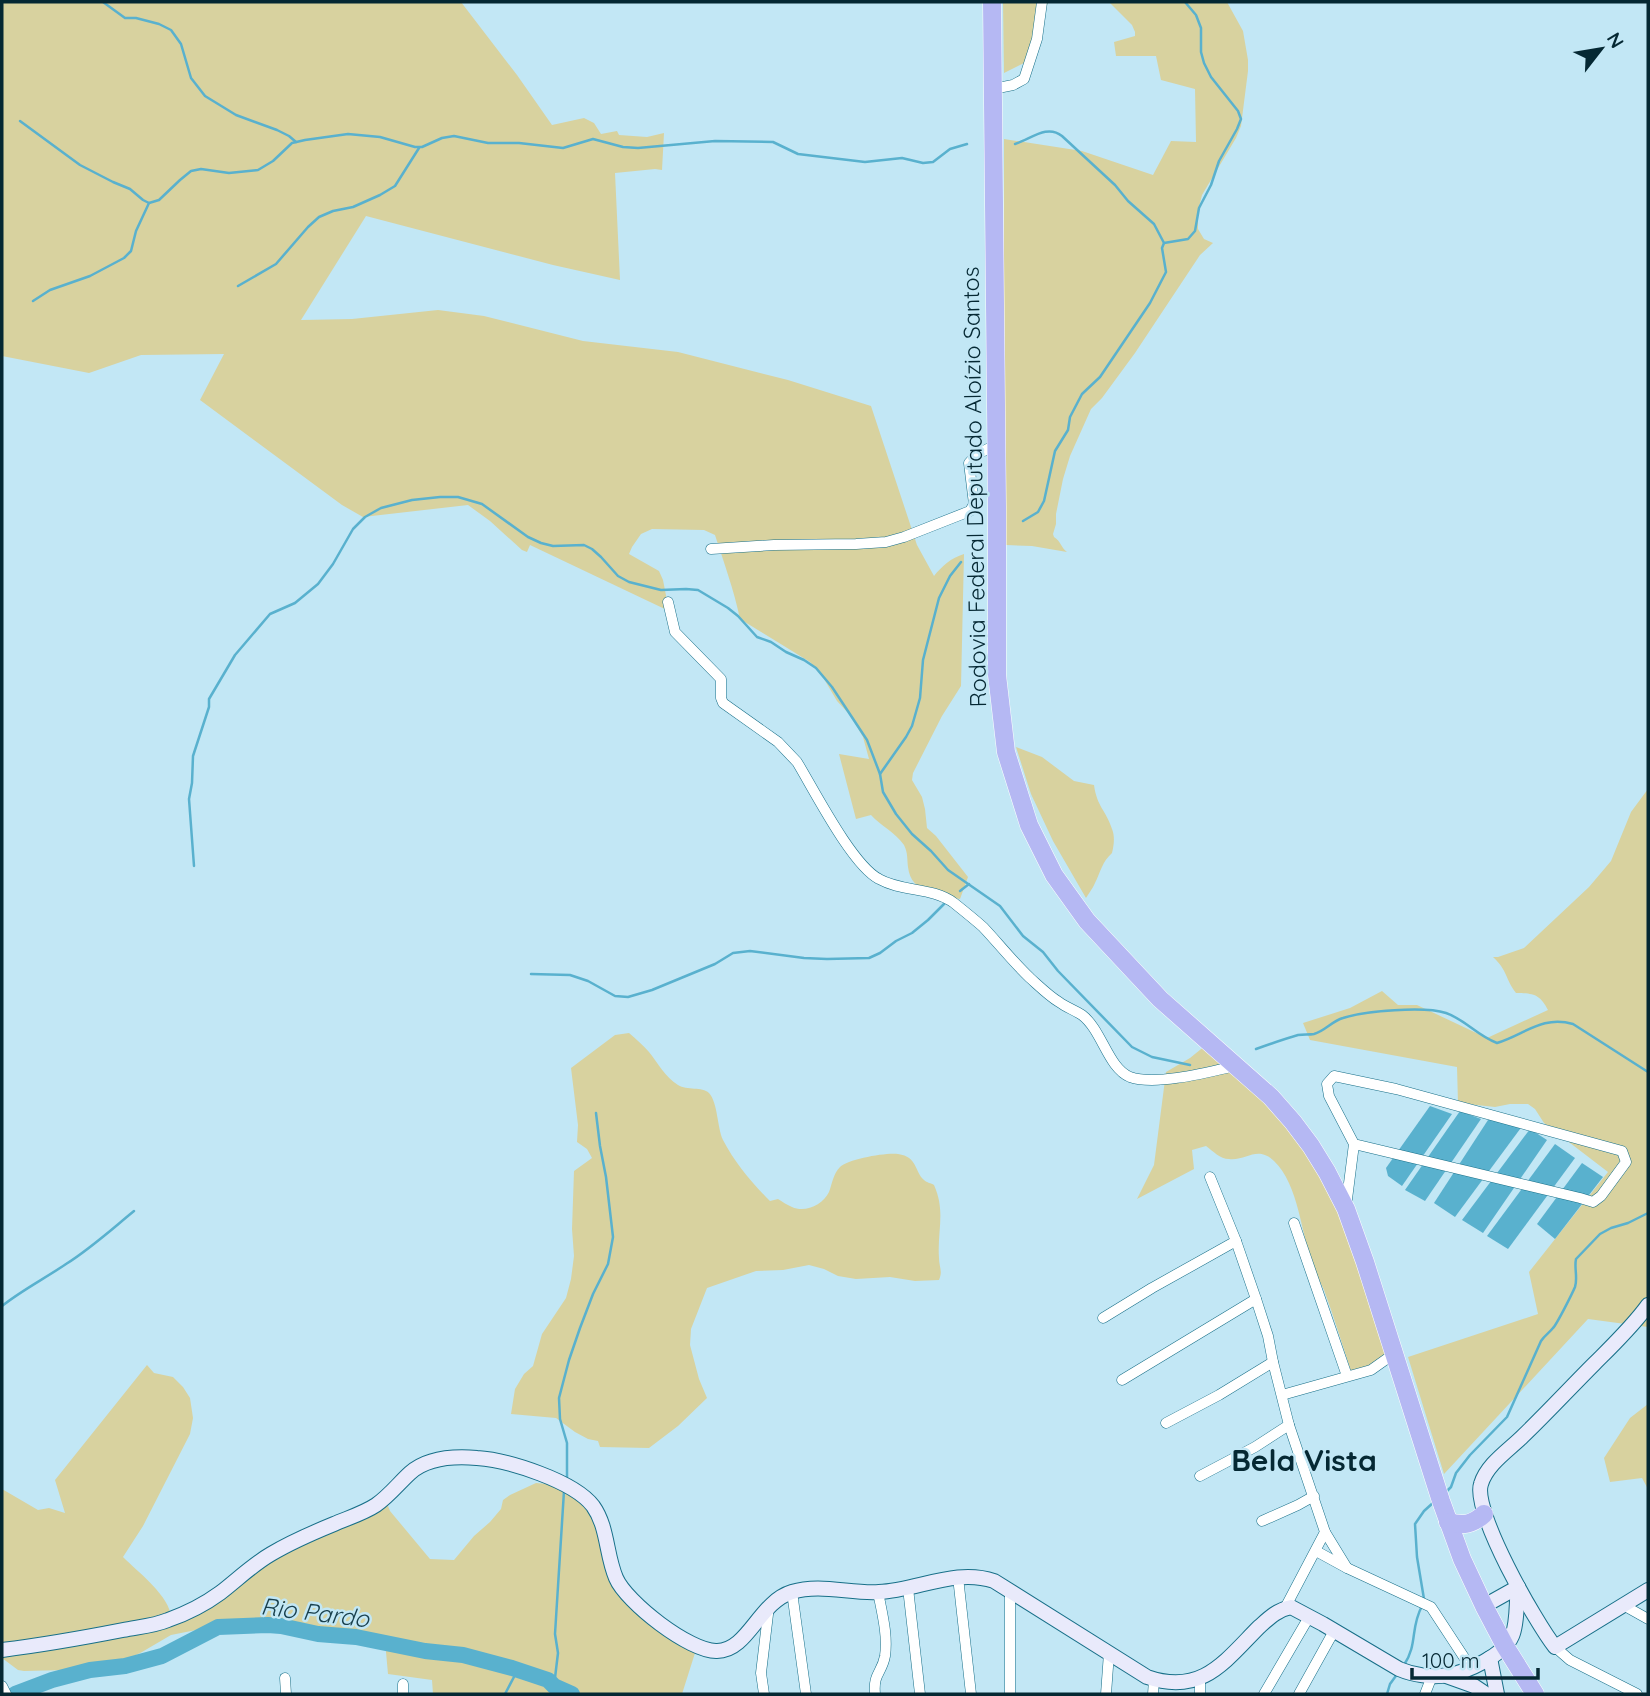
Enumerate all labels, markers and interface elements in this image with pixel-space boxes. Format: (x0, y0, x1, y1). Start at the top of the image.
north arrow (1566, 14, 1636, 84)
text: N (1602, 28, 1629, 52)
street label: Rodovia Federal Deputado Aloízio Santos (956, 266, 992, 708)
district label: Bela Vista (1231, 1441, 1377, 1479)
water label: Rio Pardo (259, 1590, 372, 1634)
scale bar (1412, 1636, 1538, 1680)
text: 100 m (1422, 1647, 1480, 1673)

